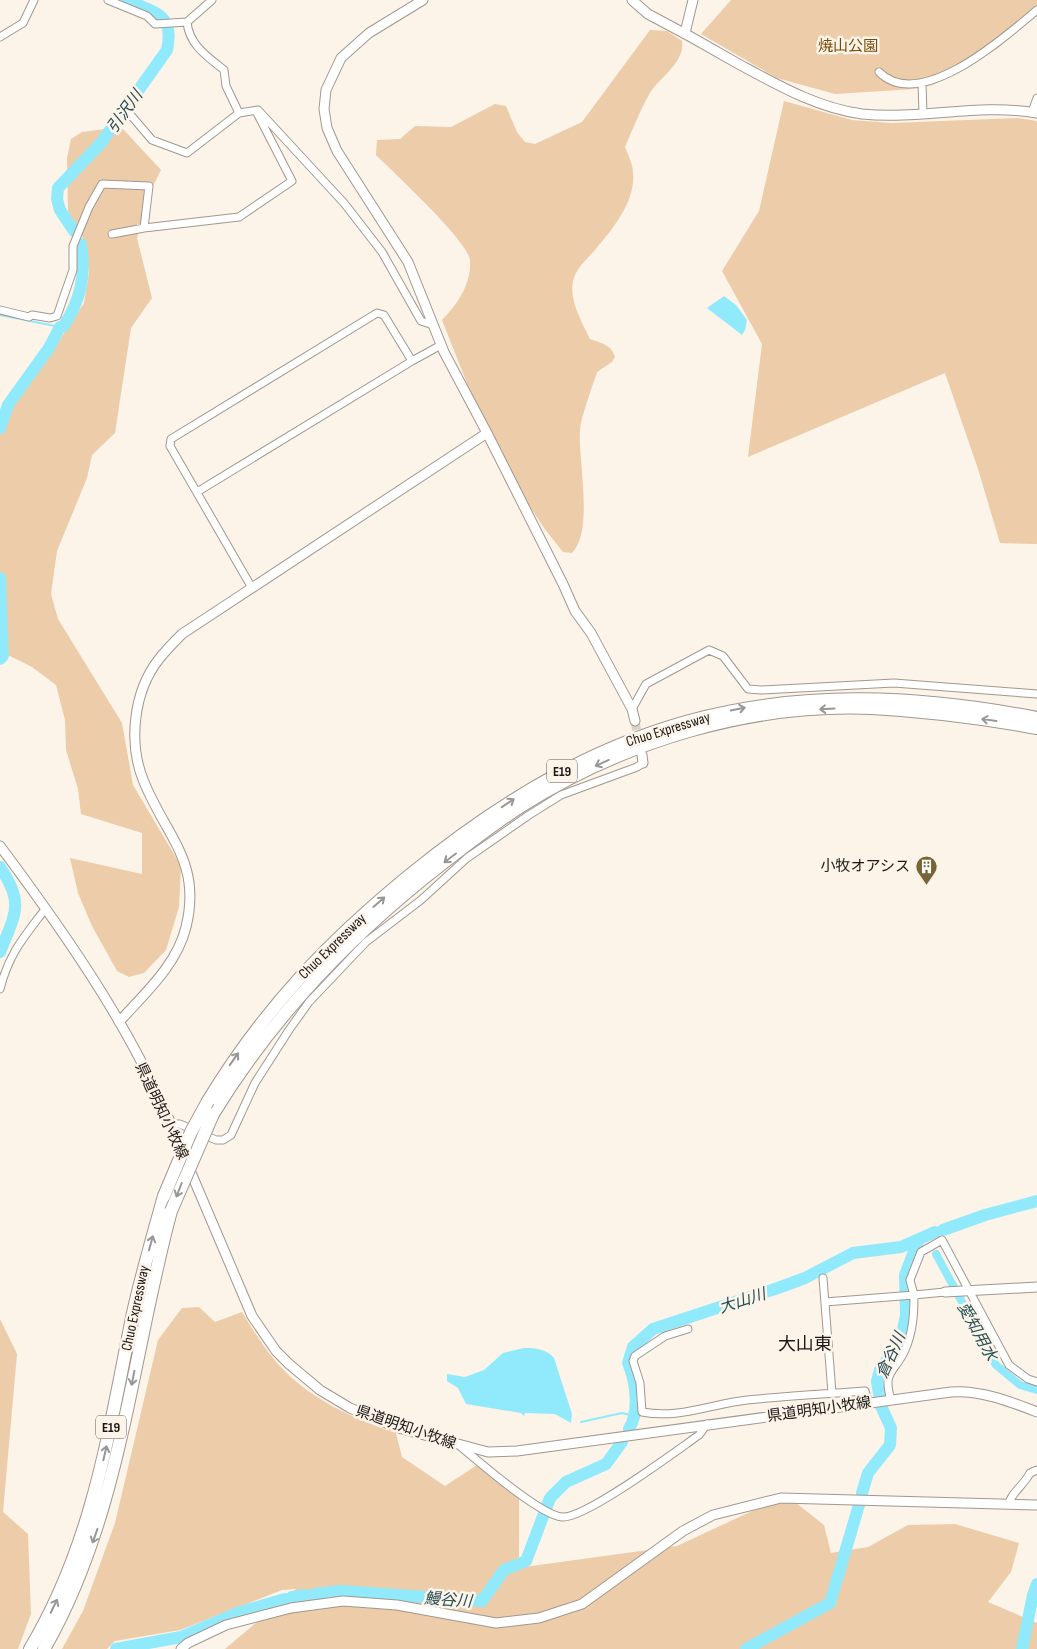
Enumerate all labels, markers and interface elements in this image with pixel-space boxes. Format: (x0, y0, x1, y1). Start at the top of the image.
park label: 焼山公園 (818, 37, 878, 56)
water label: 引沢川 (103, 85, 148, 137)
one-way arrow (730, 704, 746, 713)
one-way arrow (819, 705, 835, 714)
street label: Chuo Expressway (624, 708, 713, 751)
one-way arrow (981, 715, 997, 725)
road number: E19 (547, 759, 577, 782)
one-way arrow (595, 759, 610, 768)
one-way arrow (501, 798, 515, 808)
one-way arrow (443, 853, 457, 863)
building icon: 小牧オアシス (914, 854, 938, 885)
place label: 小牧オアシス (821, 857, 910, 876)
one-way arrow (373, 896, 386, 907)
street label: Chuo Expressway (294, 909, 370, 983)
one-way arrow (229, 1053, 239, 1067)
street label: 県道明知小牧線 (131, 1060, 192, 1163)
one-way arrow (174, 1182, 183, 1198)
one-way arrow (146, 1235, 156, 1251)
street label: Chuo Expressway (117, 1263, 154, 1353)
water label: 大山川 (717, 1284, 770, 1318)
water label: 愛知用水 (953, 1299, 1001, 1366)
water label: 倉谷川 (873, 1328, 911, 1381)
district label: 大山東 (778, 1334, 832, 1355)
one-way arrow (127, 1369, 137, 1385)
street label: 県道明知小牧線 (766, 1393, 872, 1426)
street label: 県道明知小牧線 (353, 1401, 459, 1454)
road number: E19 (96, 1415, 126, 1438)
one-way arrow (101, 1445, 110, 1461)
one-way arrow (90, 1527, 99, 1543)
water label: 鰻谷川 (423, 1589, 474, 1612)
one-way arrow (49, 1599, 59, 1614)

